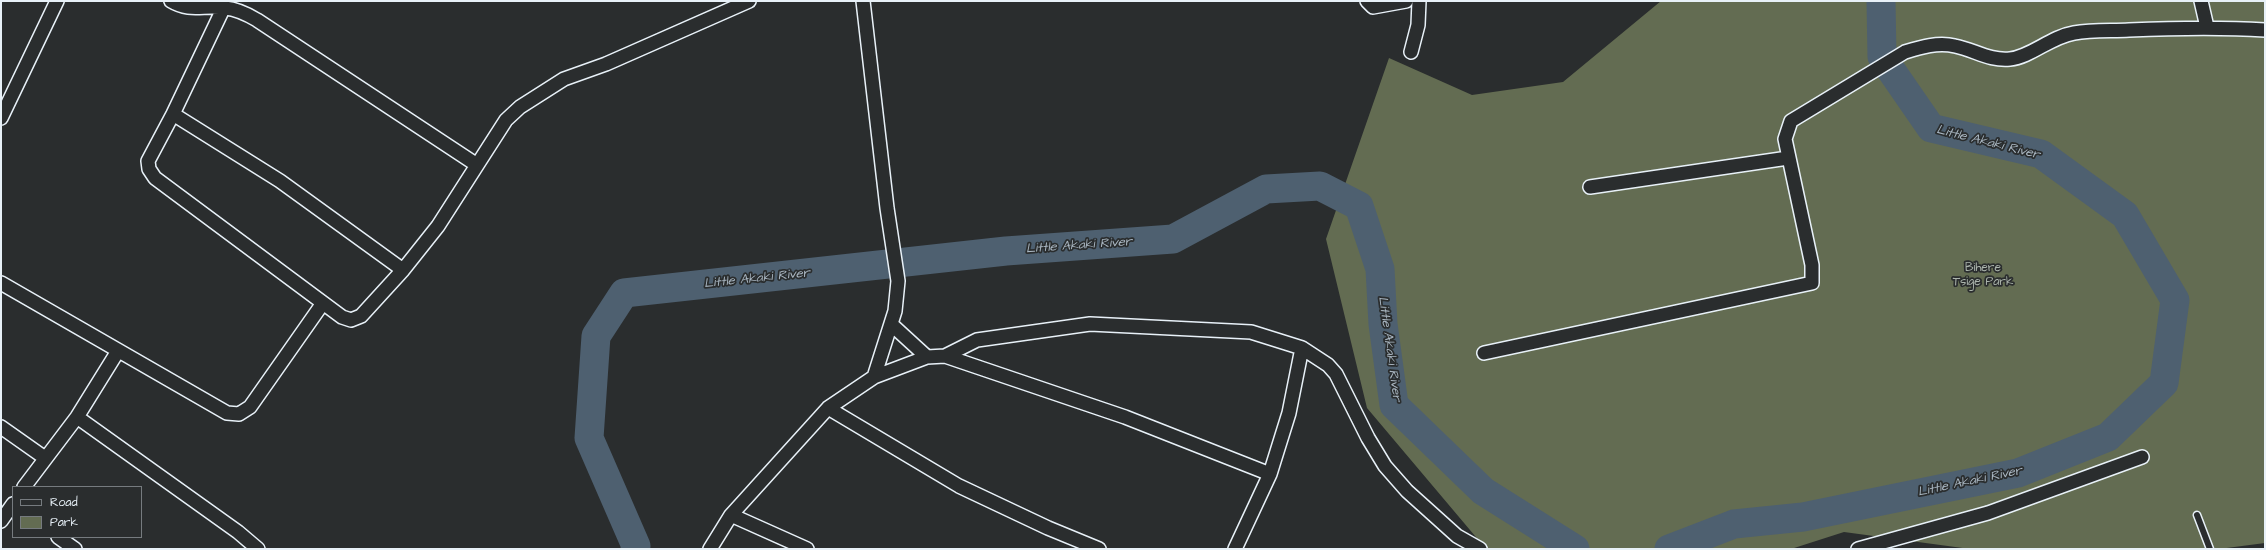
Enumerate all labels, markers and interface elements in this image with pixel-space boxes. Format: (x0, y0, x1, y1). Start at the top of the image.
water label: Little Akaki River (1935, 123, 2041, 163)
water label: Little Akaki River (1026, 235, 1132, 257)
park label: Bihere Tsige Park (1953, 261, 2013, 289)
water label: Little Akaki River (703, 266, 811, 292)
water label: Little Akaki River (1374, 295, 1404, 403)
water label: Little Akaki River (1917, 463, 2023, 501)
legend (12, 486, 142, 538)
text: Road (50, 494, 78, 511)
text: Park (50, 514, 78, 531)

